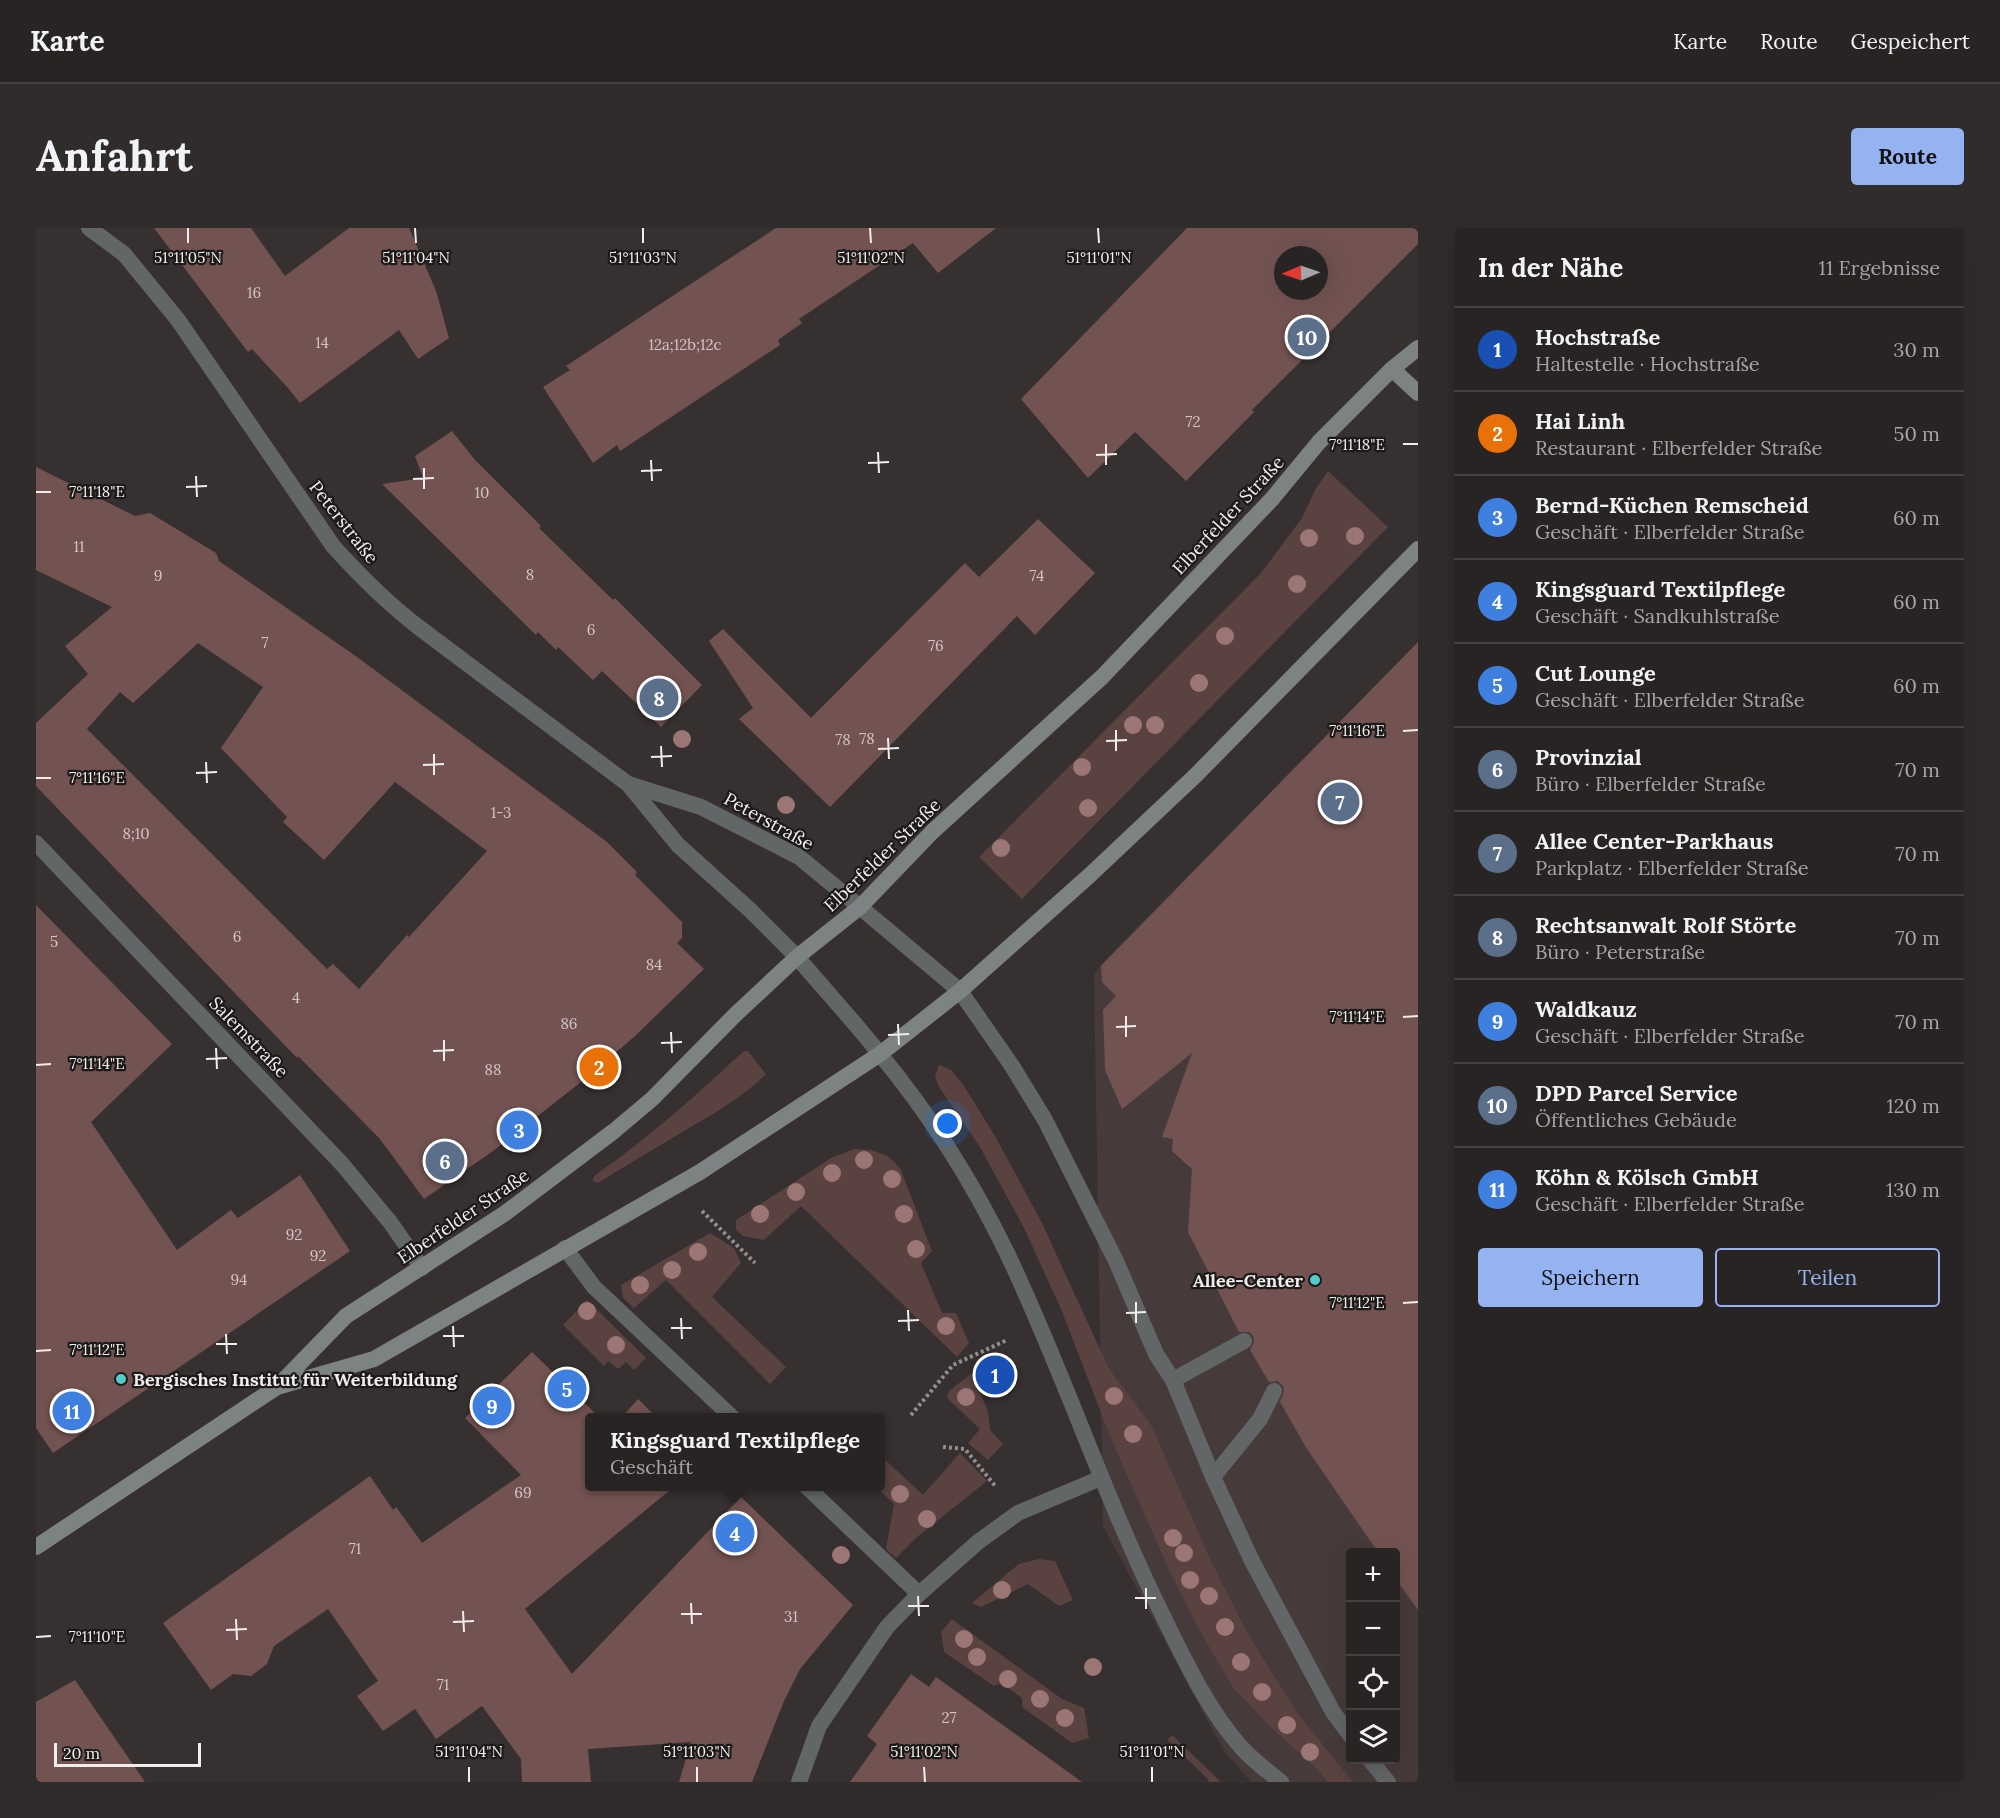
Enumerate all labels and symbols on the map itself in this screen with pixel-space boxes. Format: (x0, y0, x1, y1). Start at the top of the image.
north arrow (1274, 246, 1328, 300)
text: 51°11'05"N (154, 248, 222, 267)
text: 51°11'04"N (382, 248, 450, 267)
text: 51°11'03"N (609, 248, 677, 267)
text: 51°11'02"N (837, 248, 905, 267)
text: 51°11'01"N (1066, 248, 1132, 267)
house number: 16 (247, 283, 261, 302)
pin: 10 (1288, 314, 1326, 360)
house number: 14 (315, 333, 329, 352)
house number: 12a;12b;12c (649, 335, 721, 354)
house number: 72 (1186, 412, 1200, 431)
text: 7°11'18"E (1329, 435, 1385, 454)
street label: Elberfelder Straße (1167, 451, 1289, 579)
street label: Peterstraße (304, 476, 384, 568)
text: 7°11'18"E (69, 482, 125, 501)
house number: 10 (475, 483, 489, 502)
house number: 11 (74, 537, 84, 556)
house number: 8 (526, 565, 534, 584)
house number: 9 (154, 566, 162, 585)
house number: 74 (1030, 566, 1044, 585)
house number: 6 (587, 620, 595, 639)
house number: 7 (262, 633, 269, 652)
house number: 76 (928, 636, 944, 655)
pin: 8 (640, 676, 678, 720)
text: 7°11'16"E (1329, 721, 1385, 740)
house number: 78 (859, 729, 875, 748)
house number: 78 (835, 730, 851, 749)
text: 7°11'16"E (69, 768, 125, 787)
pin: 7 (1320, 780, 1360, 824)
street label: Peterstraße (720, 787, 818, 855)
street label: Elberfelder Straße (819, 793, 946, 917)
house number: 1-3 (491, 803, 511, 822)
house number: 8;10 (122, 824, 150, 843)
house number: 6 (233, 927, 241, 946)
house number: 5 (50, 932, 58, 951)
house number: 84 (646, 955, 662, 974)
house number: 4 (292, 988, 300, 1007)
street label: Salemstraße (204, 991, 294, 1083)
text: 7°11'14"E (1330, 1007, 1384, 1026)
house number: 86 (560, 1014, 578, 1033)
pin: 2 (580, 1044, 618, 1090)
text: 7°11'14"E (70, 1054, 124, 1073)
house number: 88 (485, 1060, 501, 1079)
pin: 3 (500, 1108, 538, 1152)
your location (933, 1109, 962, 1138)
pin: 6 (426, 1138, 464, 1184)
street label: Elberfelder Straße (393, 1163, 533, 1269)
house number: 92 (286, 1225, 302, 1244)
house number: 92 (310, 1246, 326, 1265)
place label: Allee-Center (1193, 1269, 1303, 1292)
house number: 94 (231, 1270, 247, 1289)
marker: Allee-Center (1308, 1273, 1322, 1287)
text: 7°11'12"E (1329, 1293, 1385, 1312)
text: 7°11'12"E (69, 1340, 125, 1359)
pin: 1 (976, 1352, 1014, 1398)
pin: 5 (548, 1366, 586, 1412)
place label: Bergisches Institut für Weiterbildung (133, 1368, 458, 1391)
marker: Bergisches Institut für Weiterbildung (114, 1372, 128, 1386)
pin: 9 (472, 1384, 512, 1428)
pin: 11 (52, 1388, 92, 1434)
house number: 69 (514, 1483, 532, 1502)
pin: 4 (716, 1510, 754, 1556)
house number: 71 (349, 1539, 361, 1558)
house number: 31 (784, 1607, 798, 1626)
text: 7°11'10"E (69, 1627, 125, 1646)
house number: 71 (437, 1675, 449, 1694)
house number: 27 (942, 1708, 957, 1727)
scale bar (54, 1740, 201, 1768)
text: 51°11'04"N (435, 1742, 503, 1761)
text: 51°11'03"N (663, 1742, 731, 1761)
text: 51°11'02"N (890, 1742, 958, 1761)
text: 51°11'01"N (1119, 1742, 1185, 1761)

